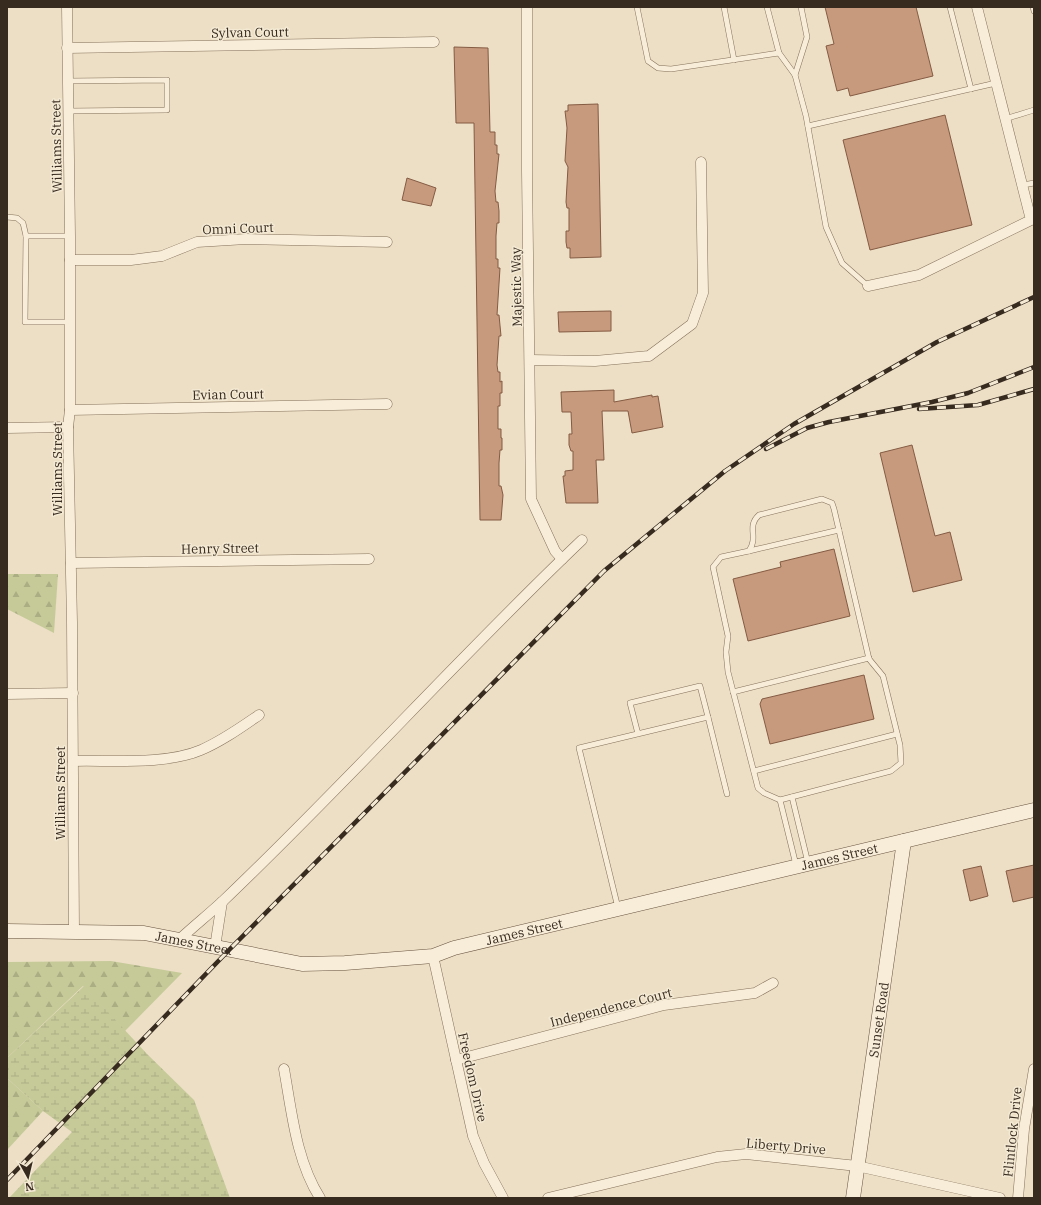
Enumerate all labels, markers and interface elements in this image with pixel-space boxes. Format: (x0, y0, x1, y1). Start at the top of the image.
street label: Sylvan Court (211, 23, 289, 42)
street label: Williams Street (47, 99, 66, 193)
street label: Omni Court (202, 219, 274, 238)
street label: Majestic Way (507, 247, 526, 327)
street label: Evian Court (192, 385, 265, 404)
street label: Williams Street (49, 422, 66, 516)
street label: Henry Street (181, 539, 260, 558)
street label: Williams Street (52, 746, 69, 840)
street label: James Street (800, 839, 880, 874)
street label: James Street (484, 914, 565, 949)
street label: James Street (154, 927, 234, 959)
street label: Sunset Road (865, 981, 893, 1059)
street label: Independence Court (548, 984, 674, 1031)
street label: Freedom Drive (454, 1031, 491, 1123)
street label: Flintlock Drive (999, 1086, 1026, 1178)
street label: Liberty Drive (745, 1135, 827, 1158)
north arrow (8, 1157, 48, 1197)
text: N (24, 1179, 35, 1194)

